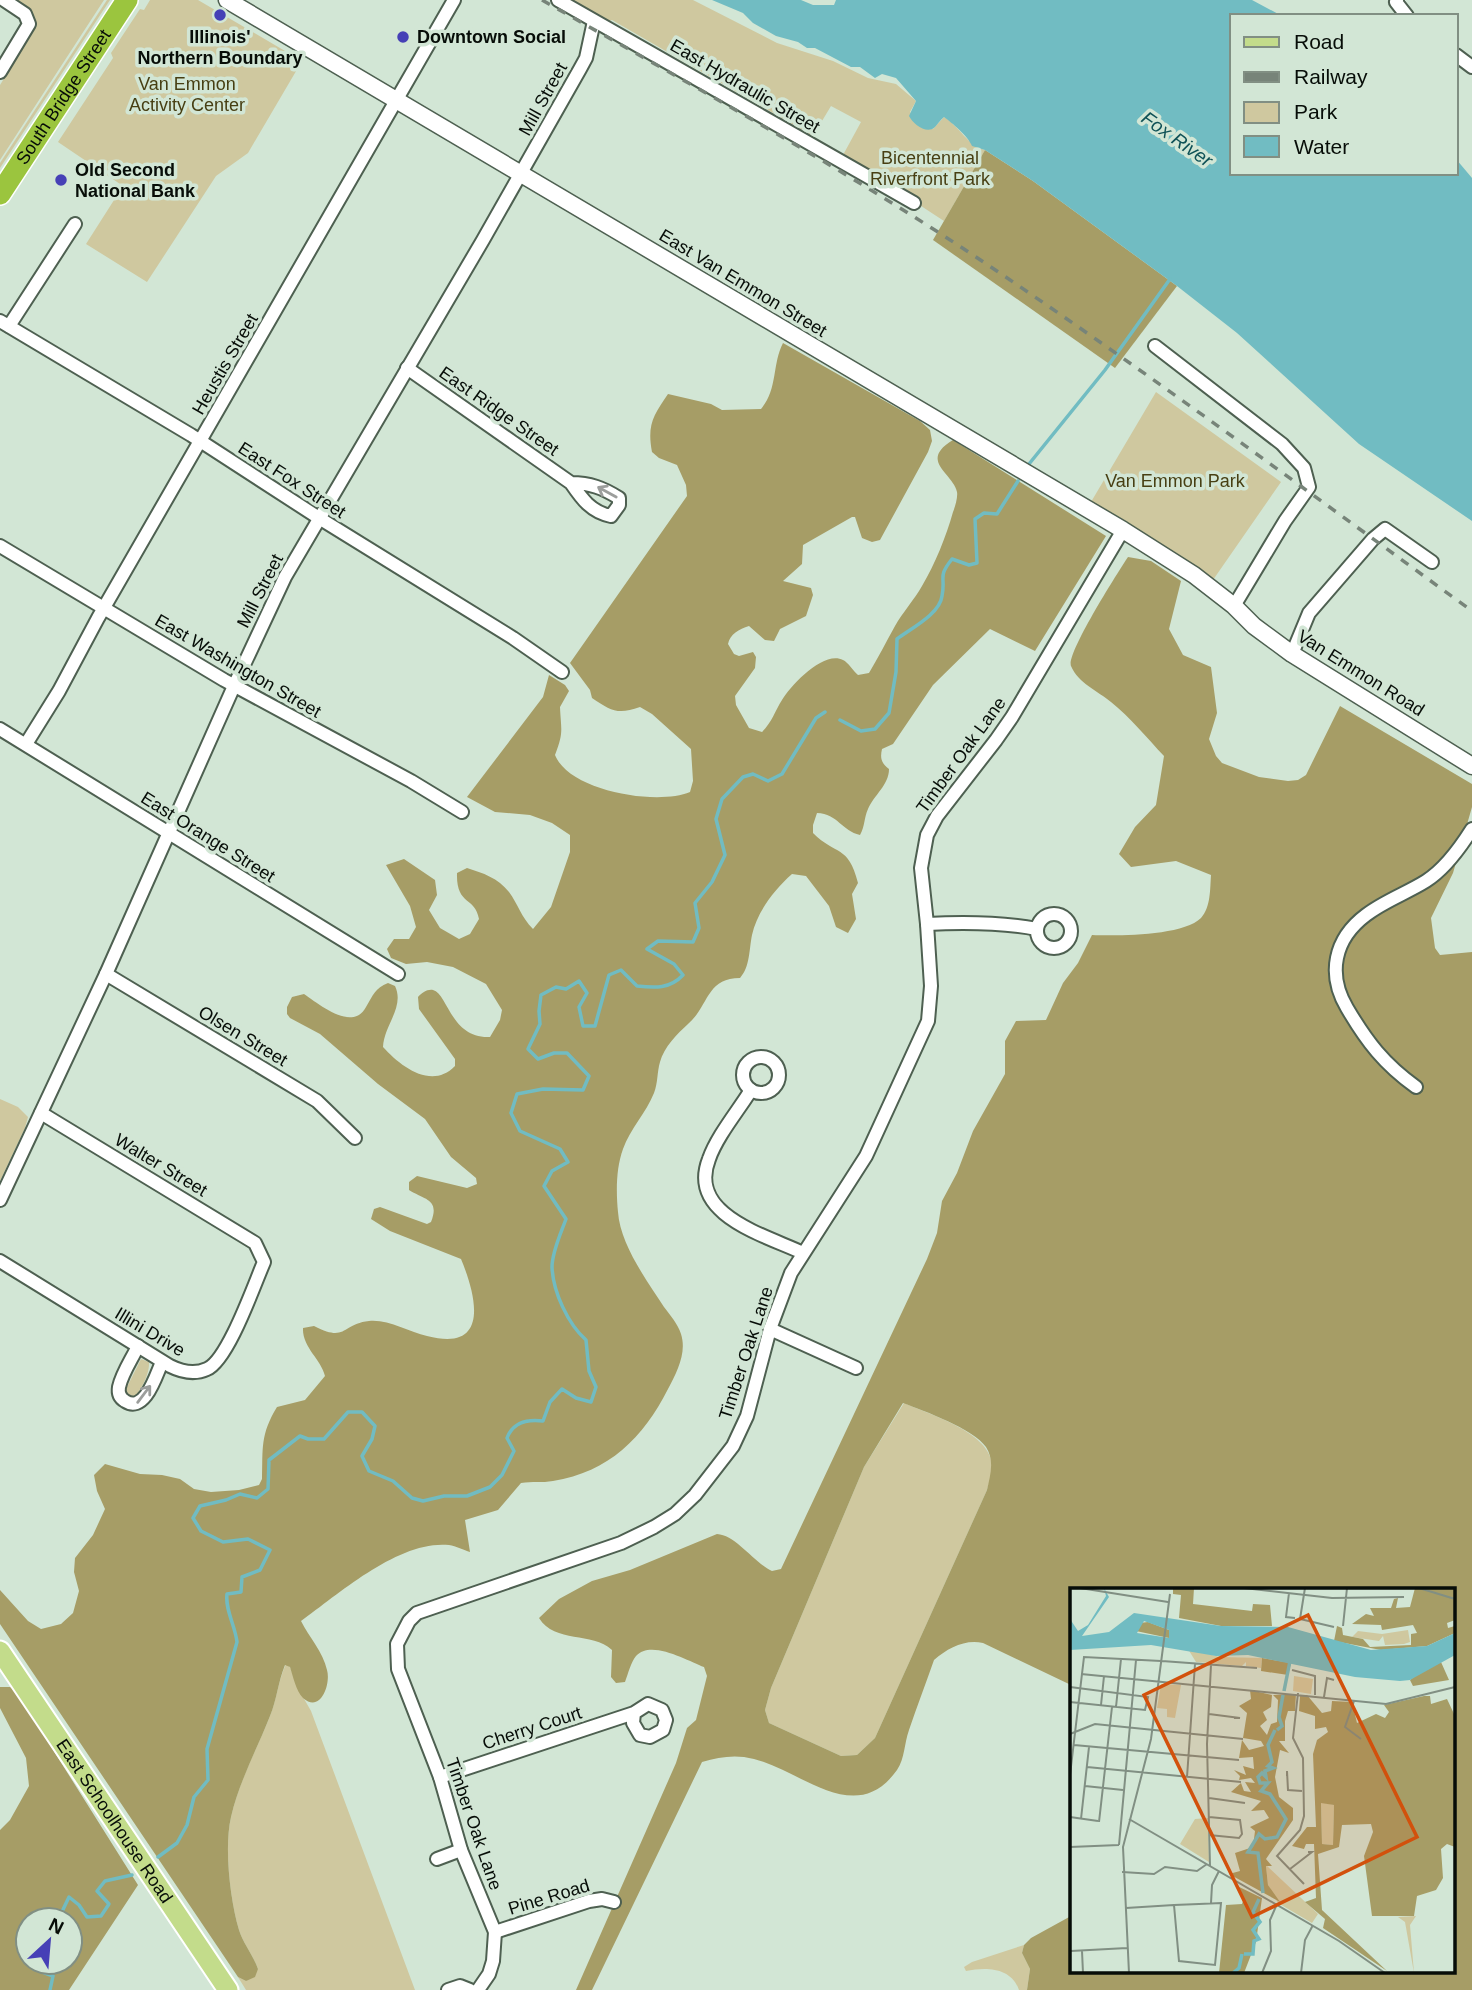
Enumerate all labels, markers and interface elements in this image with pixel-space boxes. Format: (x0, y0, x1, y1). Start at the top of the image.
marker: Illinois' Northern Boundary (212, 7, 228, 23)
legend (1230, 14, 1458, 175)
street label: South Bridge Street (12, 26, 115, 168)
place label: Illinois' Northern Boundary (137, 27, 303, 68)
place label: Downtown Social (417, 27, 566, 47)
marker: Downtown Social (395, 29, 411, 45)
text: Road (1294, 30, 1344, 53)
street label: East Hydraulic Street (667, 35, 823, 137)
street label: Mill Street (515, 59, 571, 139)
text: Railway (1294, 65, 1368, 88)
park label: Van Emmon Activity Center (129, 74, 245, 115)
text: Park (1294, 100, 1338, 123)
water label: Fox River (1138, 107, 1217, 171)
text: Water (1294, 135, 1349, 158)
park label: Bicentennial Riverfront Park (870, 148, 991, 189)
place label: Old Second National Bank (75, 160, 196, 201)
marker: Old Second National Bank (53, 172, 69, 188)
street label: East Van Emmon Street (656, 225, 830, 341)
street label: Heustis Street (188, 310, 262, 418)
street label: East Ridge Street (435, 362, 563, 460)
street label: East Fox Street (235, 438, 349, 522)
park label: Van Emmon Park (1105, 471, 1246, 491)
one-way arrow (598, 485, 618, 499)
street label: Mill Street (233, 551, 287, 631)
street label: East Washington Street (151, 610, 325, 722)
street label: Van Emmon Road (1294, 626, 1428, 720)
street label: Timber Oak Lane (912, 693, 1010, 817)
street label: East Orange Street (137, 788, 279, 886)
street label: Olsen Street (195, 1002, 291, 1070)
street label: Walter Street (111, 1130, 211, 1200)
street label: Timber Oak Lane (715, 1284, 777, 1422)
street label: Illini Drive (111, 1303, 189, 1361)
one-way arrow (136, 1385, 151, 1404)
inset map (1070, 1588, 1454, 1972)
street label: Cherry Court (480, 1703, 584, 1753)
street label: East Schoolhouse Road (52, 1735, 177, 1907)
street label: Timber Oak Lane (442, 1755, 506, 1893)
street label: Pine Road (506, 1875, 592, 1919)
north arrow (14, 1906, 84, 1976)
text: N (45, 1914, 67, 1939)

